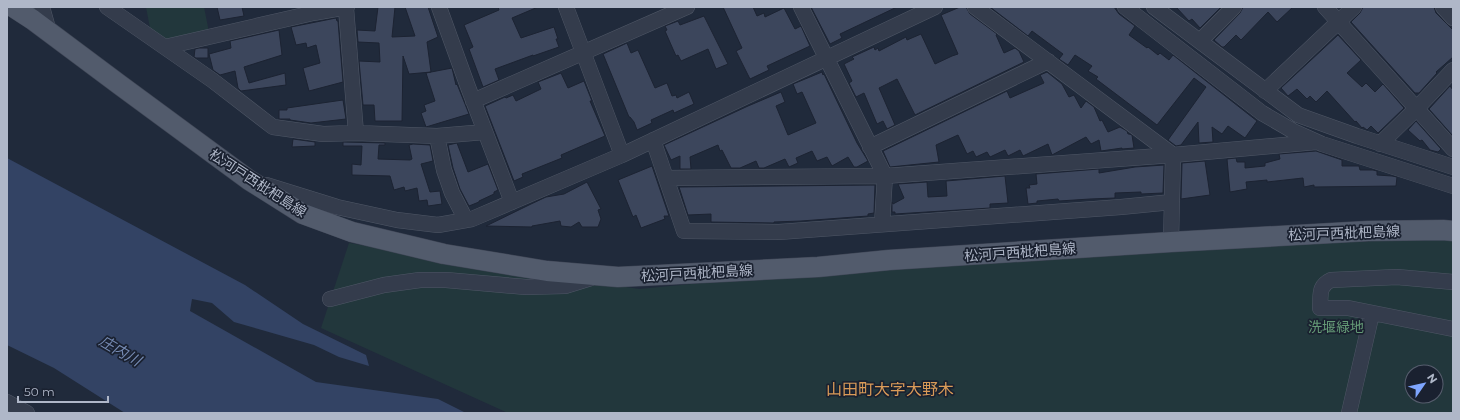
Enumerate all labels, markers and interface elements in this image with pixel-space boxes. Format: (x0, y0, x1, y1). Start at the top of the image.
street label: 松河戸西枇杷島線 (206, 145, 310, 221)
street label: 松河戸西枇杷島線 (1288, 222, 1400, 244)
street label: 松河戸西枇杷島線 (964, 239, 1076, 265)
street label: 松河戸西枇杷島線 (641, 261, 753, 285)
park label: 洗堰緑地 (1308, 318, 1364, 336)
water label: 庄内川 (96, 331, 146, 371)
north arrow (1404, 364, 1444, 404)
text: N (1424, 371, 1441, 386)
scale bar (18, 378, 108, 404)
district label: 山田町大字大野木 (826, 380, 954, 399)
text: 50 m (24, 384, 55, 399)

